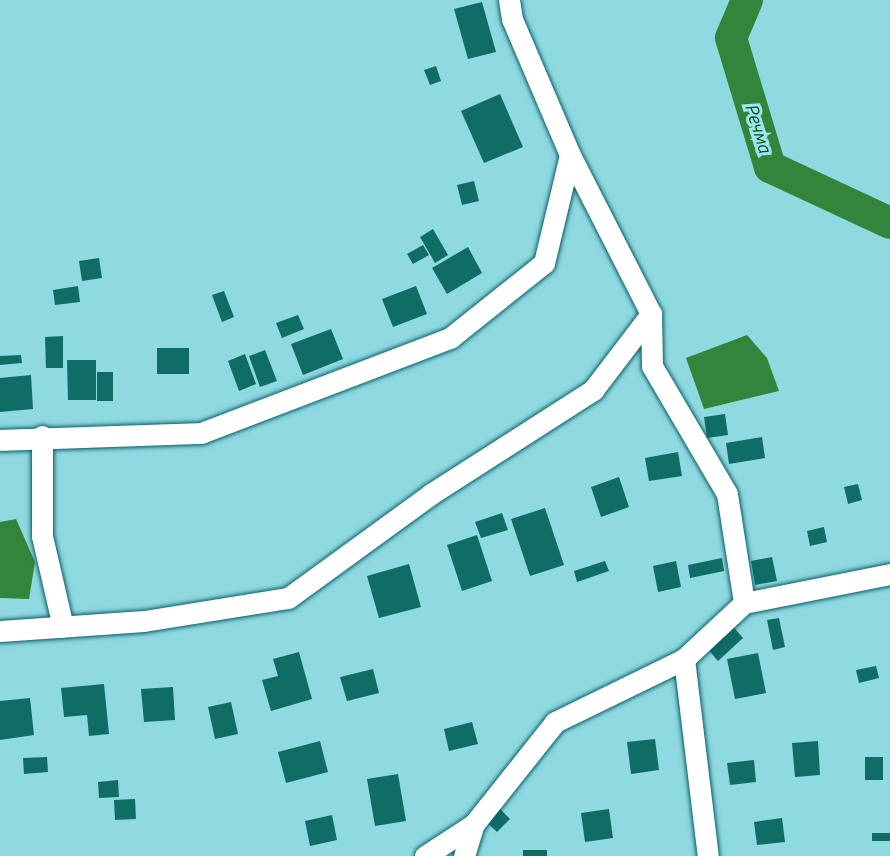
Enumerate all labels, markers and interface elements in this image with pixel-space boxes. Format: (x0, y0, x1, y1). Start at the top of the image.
water label: Речма (741, 102, 777, 156)

